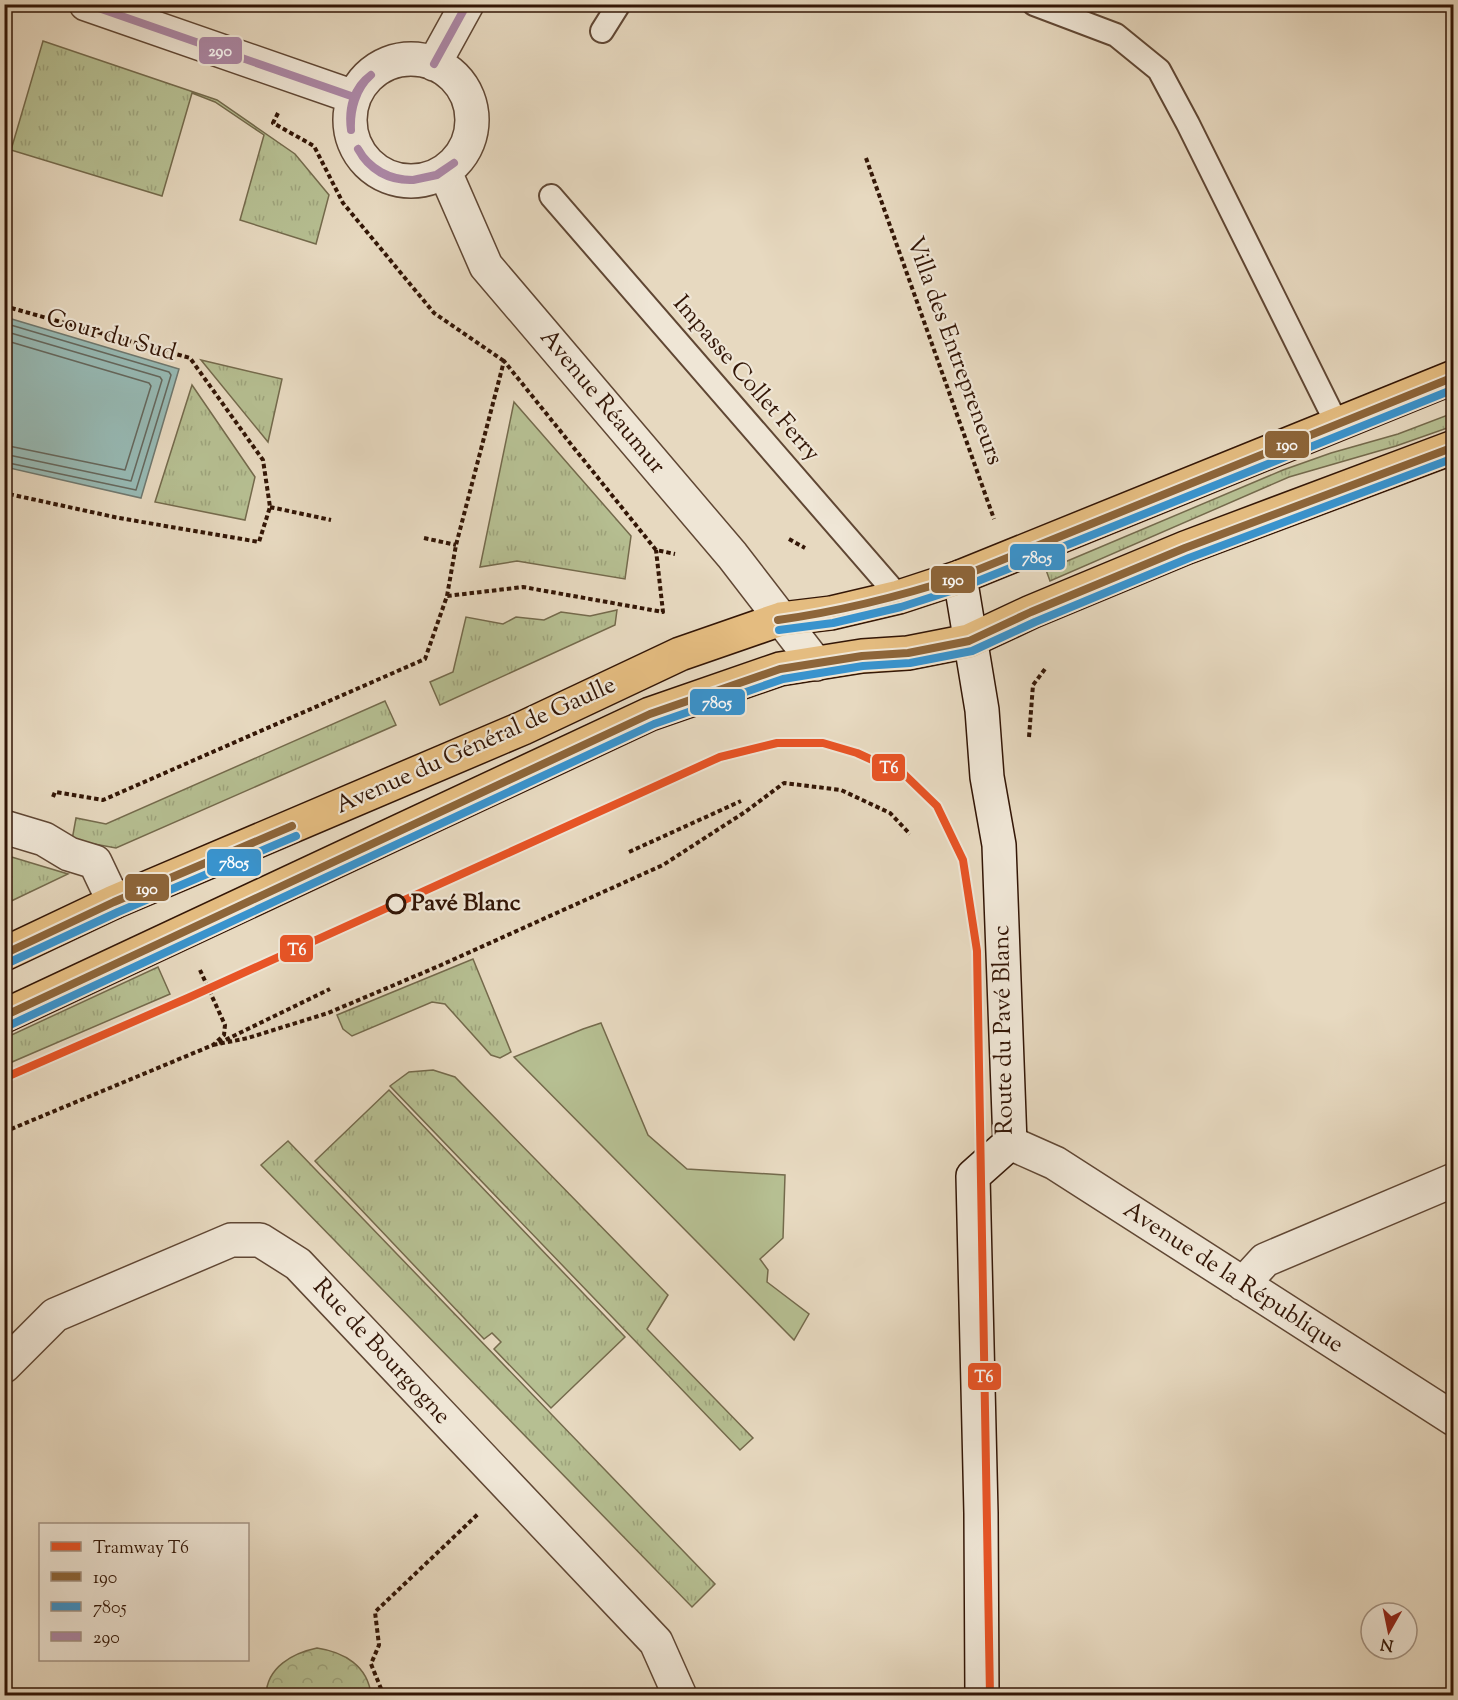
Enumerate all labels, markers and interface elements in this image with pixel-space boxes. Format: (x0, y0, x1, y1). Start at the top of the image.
line badge: 290 (198, 36, 243, 65)
text: 290 (208, 41, 232, 64)
street label: Villa des Entrepreneurs (897, 232, 1011, 470)
street label: Impasse Collet Ferry (664, 288, 828, 470)
street label: Cour du Sud (42, 301, 180, 371)
street label: Avenue Réaumur (531, 322, 673, 482)
line badge: 190 (1264, 430, 1310, 459)
text: 190 (1276, 435, 1298, 458)
line badge: 7805 (1009, 543, 1066, 571)
text: 7805 (1022, 548, 1053, 571)
line badge: 190 (930, 565, 976, 594)
text: 190 (942, 570, 964, 593)
street label: Avenue du Général de Gaulle (330, 669, 622, 823)
line badge: 7805 (689, 688, 746, 716)
text: 7805 (702, 693, 733, 716)
line badge: T6 (871, 753, 906, 782)
text: T6 (880, 758, 898, 781)
line badge: 7805 (206, 848, 262, 877)
text: 7805 (219, 853, 250, 876)
line badge: 190 (124, 873, 170, 902)
text: 190 (136, 879, 158, 902)
place label: Pavé Blanc (411, 887, 521, 921)
marker: Pavé Blanc (386, 894, 406, 914)
street label: Route du Pavé Blanc (985, 925, 1023, 1135)
line badge: T6 (279, 934, 314, 963)
text: T6 (288, 940, 306, 963)
street label: Avenue de la République (1116, 1194, 1350, 1362)
street label: Rue de Bourgogne (304, 1271, 458, 1433)
line badge: T6 (967, 1362, 1002, 1391)
text: T6 (975, 1367, 993, 1390)
legend (39, 1523, 249, 1661)
text: Tramway T6 (93, 1536, 189, 1562)
text: 190 (93, 1566, 117, 1592)
text: 7805 (93, 1596, 127, 1622)
north arrow (1359, 1601, 1419, 1661)
text: 290 (93, 1626, 120, 1652)
text: N (1379, 1631, 1395, 1656)

